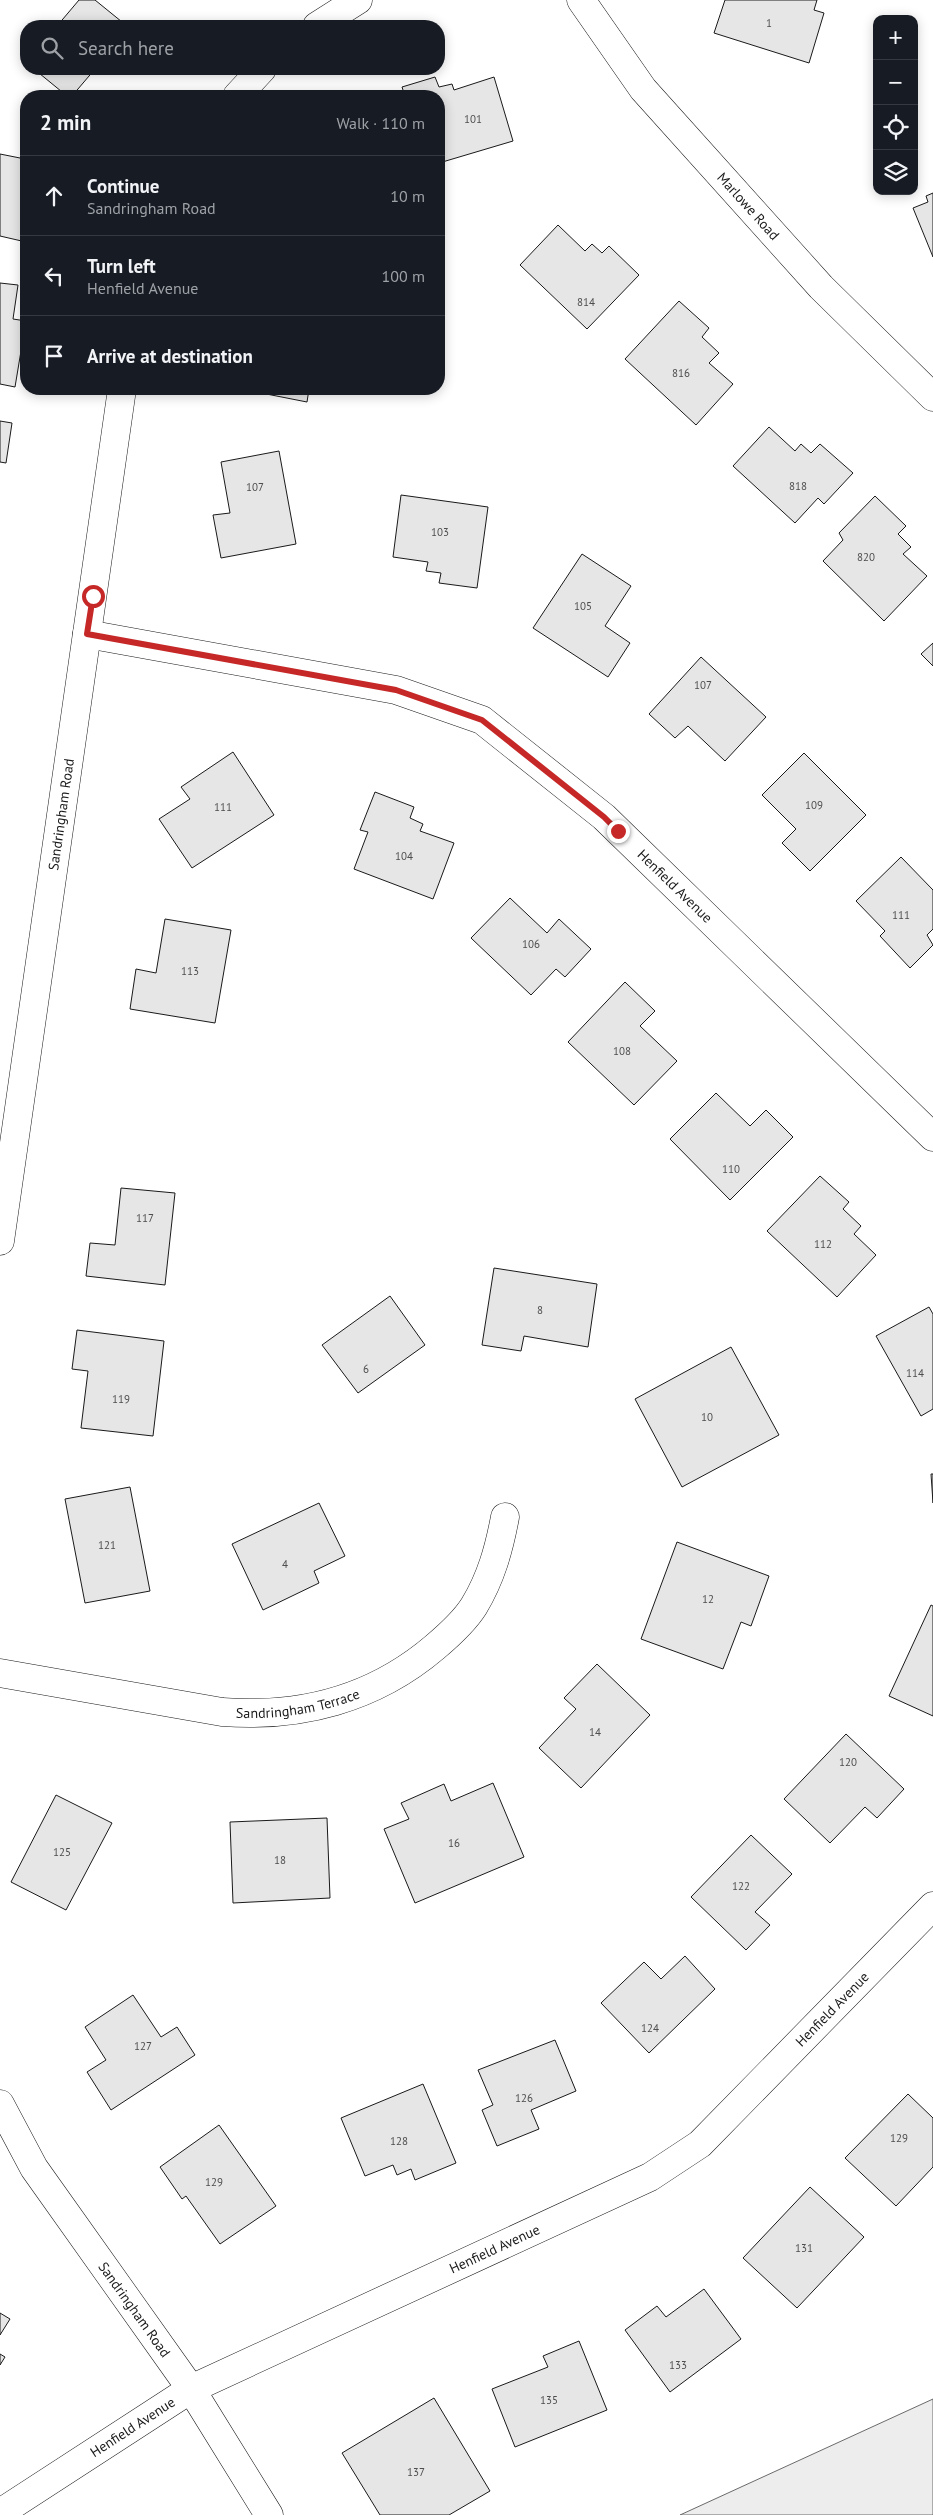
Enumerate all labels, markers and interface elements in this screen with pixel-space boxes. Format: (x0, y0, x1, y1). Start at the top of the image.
map controls (873, 15, 918, 195)
button: + (873, 15, 918, 60)
house number: 1 (766, 16, 772, 30)
search box (20, 20, 445, 75)
icon: search (38, 34, 66, 62)
text: Search here (78, 36, 174, 60)
button: − (873, 60, 918, 105)
button: locate (873, 105, 918, 150)
text: 2 min (40, 109, 91, 136)
house number: 101 (464, 112, 482, 126)
text: Walk · 110 m (336, 113, 425, 133)
button: layers (873, 150, 918, 195)
street label: Marlowe Road (713, 169, 783, 244)
text: Continue (87, 174, 159, 198)
icon: ahead (40, 182, 68, 210)
text: 10 m (390, 186, 425, 206)
text: Sandringham Road (87, 198, 216, 218)
text: Turn left (87, 254, 156, 278)
icon: left (40, 262, 68, 290)
text: 100 m (382, 266, 425, 286)
text: Henfield Avenue (87, 278, 198, 298)
house number: 814 (577, 295, 595, 309)
icon: arrive (40, 342, 68, 370)
text: Arrive at destination (87, 344, 253, 368)
house number: 816 (672, 366, 690, 380)
house number: 818 (789, 479, 807, 493)
house number: 107 (246, 480, 264, 494)
house number: 103 (431, 525, 449, 539)
house number: 820 (857, 550, 875, 564)
route start (82, 585, 105, 608)
house number: 105 (574, 599, 592, 613)
house number: 107 (694, 678, 712, 692)
street label: Sandringham Road (44, 757, 78, 871)
house number: 109 (805, 798, 823, 812)
house number: 111 (214, 800, 232, 814)
route end (607, 820, 630, 843)
street label: Henfield Avenue (634, 846, 716, 927)
house number: 104 (395, 849, 413, 863)
house number: 111 (892, 908, 910, 922)
house number: 106 (522, 937, 540, 951)
house number: 113 (181, 964, 199, 978)
house number: 108 (613, 1044, 631, 1058)
house number: 110 (722, 1162, 740, 1176)
house number: 117 (136, 1211, 154, 1225)
house number: 112 (814, 1237, 832, 1251)
house number: 8 (537, 1303, 543, 1317)
house number: 6 (363, 1362, 369, 1376)
house number: 114 (906, 1366, 924, 1380)
house number: 119 (112, 1392, 130, 1406)
house number: 10 (701, 1410, 713, 1424)
house number: 121 (98, 1538, 116, 1552)
house number: 4 (282, 1557, 288, 1571)
house number: 12 (702, 1592, 714, 1606)
street label: Sandringham Terrace (236, 1685, 362, 1722)
house number: 14 (589, 1725, 601, 1739)
house number: 120 (839, 1755, 857, 1769)
house number: 16 (448, 1836, 460, 1850)
house number: 125 (53, 1845, 71, 1859)
house number: 18 (274, 1853, 286, 1867)
house number: 122 (732, 1879, 750, 1893)
street label: Henfield Avenue (791, 1968, 873, 2050)
house number: 124 (641, 2021, 659, 2035)
house number: 127 (134, 2039, 152, 2053)
house number: 126 (515, 2091, 533, 2105)
house number: 129 (890, 2131, 908, 2145)
house number: 128 (390, 2134, 408, 2148)
house number: 129 (205, 2175, 223, 2189)
street label: Henfield Avenue (446, 2220, 543, 2277)
house number: 131 (795, 2241, 813, 2255)
street label: Sandringham Road (95, 2258, 174, 2361)
house number: 133 (669, 2358, 687, 2372)
street label: Henfield Avenue (87, 2393, 178, 2461)
house number: 135 (540, 2393, 558, 2407)
house number: 137 (407, 2465, 425, 2479)

